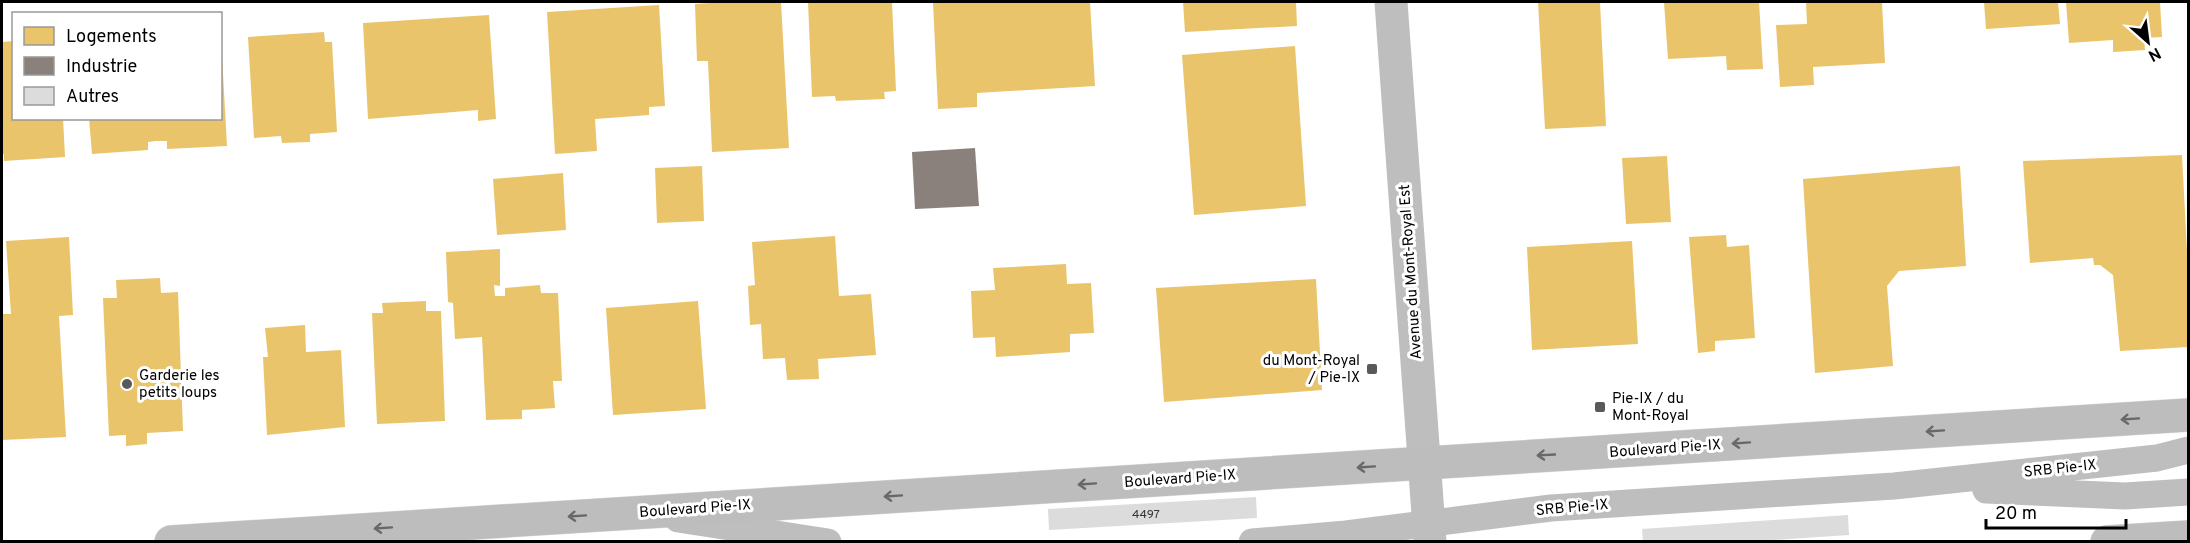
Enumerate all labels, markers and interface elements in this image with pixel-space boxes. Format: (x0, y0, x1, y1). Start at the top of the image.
legend (12, 12, 222, 120)
north arrow (2118, 12, 2178, 72)
text: Logements (66, 26, 157, 49)
text: N (2144, 42, 2164, 65)
text: Industrie (66, 56, 137, 79)
text: Autres (66, 86, 119, 109)
street label: Avenue du Mont-Royal Est (1396, 184, 1427, 360)
place label: du Mont-Royal / Pie-IX (1263, 352, 1360, 388)
marker: du Mont-Royal / Pie-IX (1365, 362, 1379, 376)
place label: Garderie les petits loups (139, 367, 220, 403)
marker: Garderie les petits loups (120, 377, 134, 391)
place label: Pie-IX / du Mont-Royal (1612, 390, 1689, 426)
marker: Pie-IX / du Mont-Royal (1593, 400, 1607, 414)
one-way arrow (2121, 413, 2141, 424)
one-way arrow (1926, 425, 1946, 436)
street label: Boulevard Pie-IX (1609, 436, 1722, 463)
one-way arrow (1731, 438, 1751, 449)
one-way arrow (1537, 450, 1557, 461)
street label: SRB Pie-IX (2023, 456, 2097, 483)
one-way arrow (1356, 461, 1376, 472)
street label: Boulevard Pie-IX (1124, 466, 1237, 493)
one-way arrow (1078, 479, 1098, 490)
one-way arrow (883, 491, 903, 502)
scale bar (1986, 492, 2126, 530)
street label: Boulevard Pie-IX (639, 496, 752, 523)
street label: SRB Pie-IX (1535, 496, 1609, 521)
text: 20 m (1995, 503, 2037, 526)
house number: 4497 (1132, 507, 1160, 523)
one-way arrow (568, 511, 588, 522)
one-way arrow (373, 523, 393, 534)

